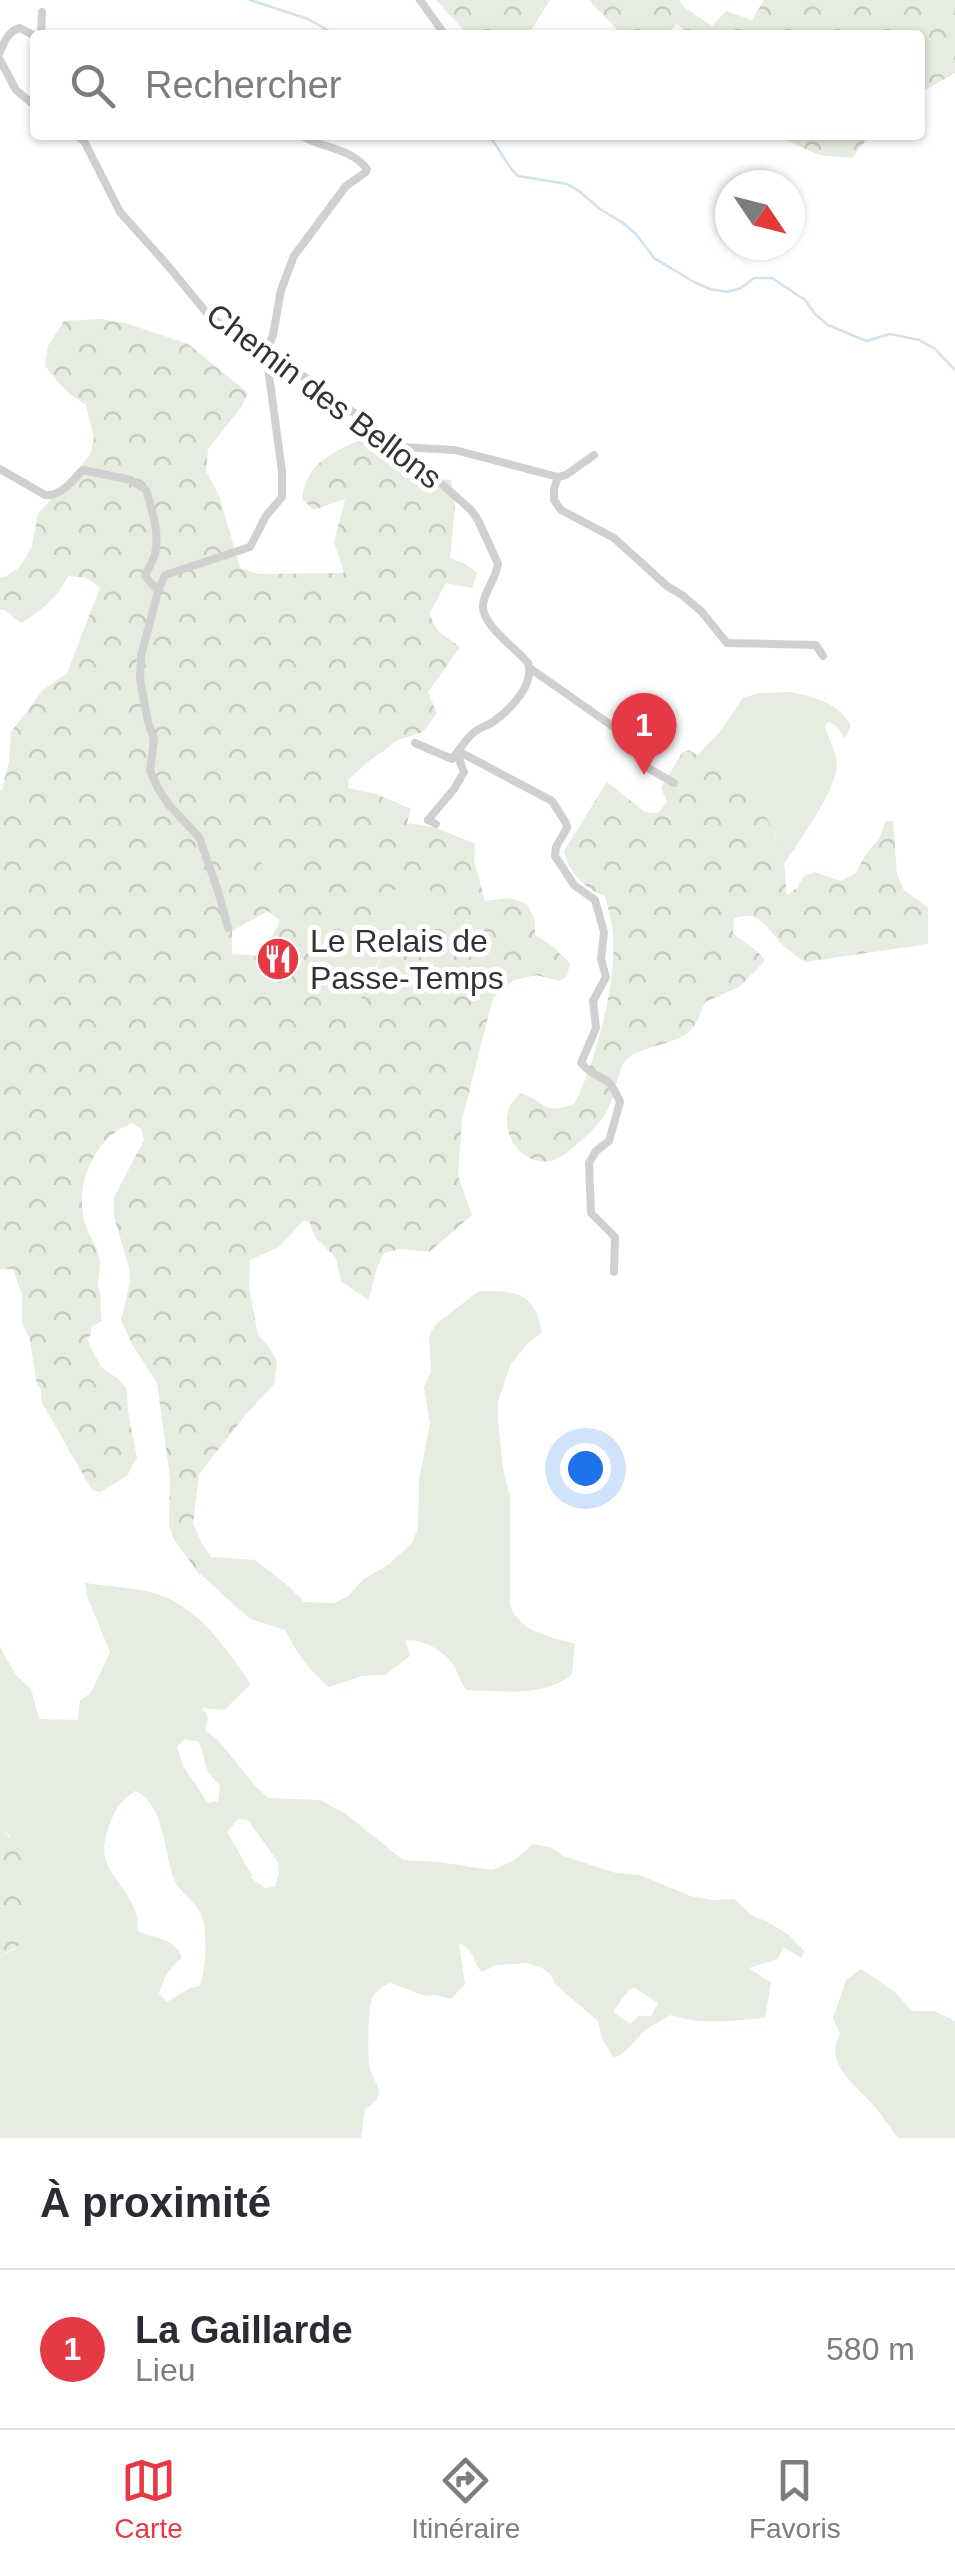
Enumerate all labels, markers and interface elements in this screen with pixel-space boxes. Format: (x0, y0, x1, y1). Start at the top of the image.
search box (30, 30, 925, 140)
icon: search (65, 58, 120, 113)
text: Rechercher (145, 64, 341, 106)
north arrow (715, 170, 805, 260)
street label: Chemin des Bellons (200, 296, 448, 496)
pin: 1 (612, 692, 676, 775)
place label: Le Relais de Passe-Temps (310, 923, 504, 996)
restaurant icon: Le Relais de Passe-Temps (255, 936, 301, 982)
your location (560, 1443, 611, 1494)
text: À proximité (40, 2179, 271, 2226)
text: La Gaillarde (135, 2309, 353, 2351)
text: 1 (64, 2331, 81, 2367)
text: 580 m (826, 2331, 915, 2367)
text: Lieu (135, 2352, 196, 2388)
tab: Carte (114, 2453, 183, 2545)
tab: Itinéraire (411, 2453, 520, 2545)
tab: Favoris (749, 2453, 841, 2545)

